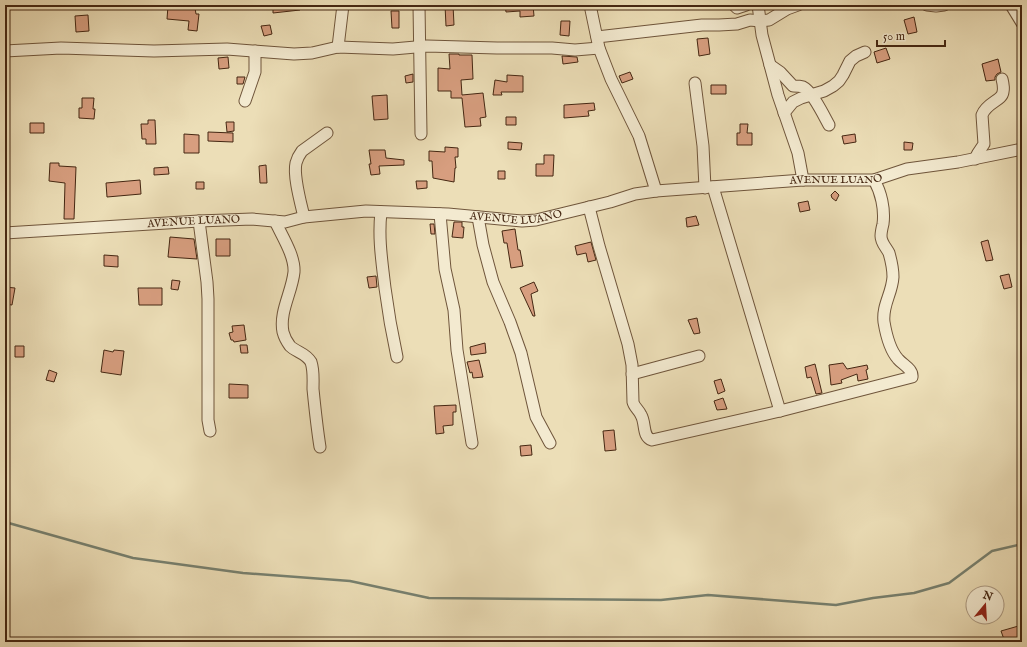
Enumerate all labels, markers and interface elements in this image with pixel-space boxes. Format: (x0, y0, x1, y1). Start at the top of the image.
scale bar (877, 22, 945, 48)
text: 50 m (883, 29, 905, 44)
street label: AVENUE LUANO (788, 171, 884, 188)
street label: AVENUE LUANO (468, 207, 563, 228)
street label: AVENUE LUANO (146, 212, 240, 231)
north arrow (965, 585, 1005, 625)
text: N (980, 588, 995, 605)

